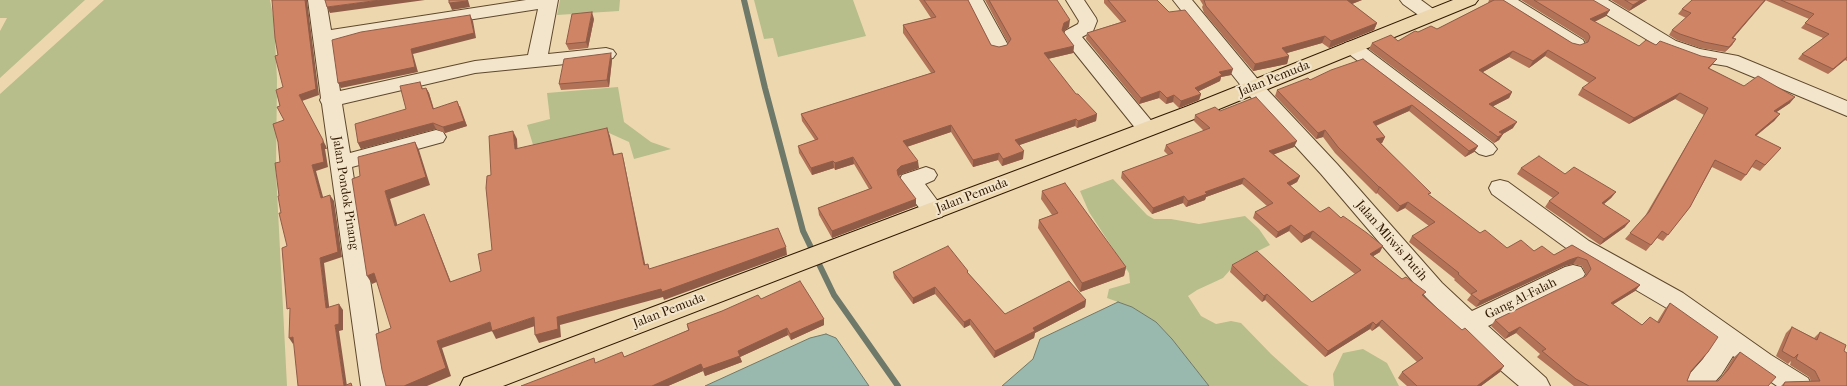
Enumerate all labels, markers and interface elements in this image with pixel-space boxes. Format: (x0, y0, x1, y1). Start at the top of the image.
street label: Jalan Pemuda (1236, 58, 1312, 100)
street label: Jalan Pondok Pinang (328, 135, 362, 251)
street label: Jalan Pemuda (934, 175, 1010, 217)
street label: Jalan Mliwis Putih (1352, 197, 1430, 285)
street label: Gang Al-Falah (1483, 275, 1559, 323)
street label: Jalan Pemuda (631, 290, 707, 332)

